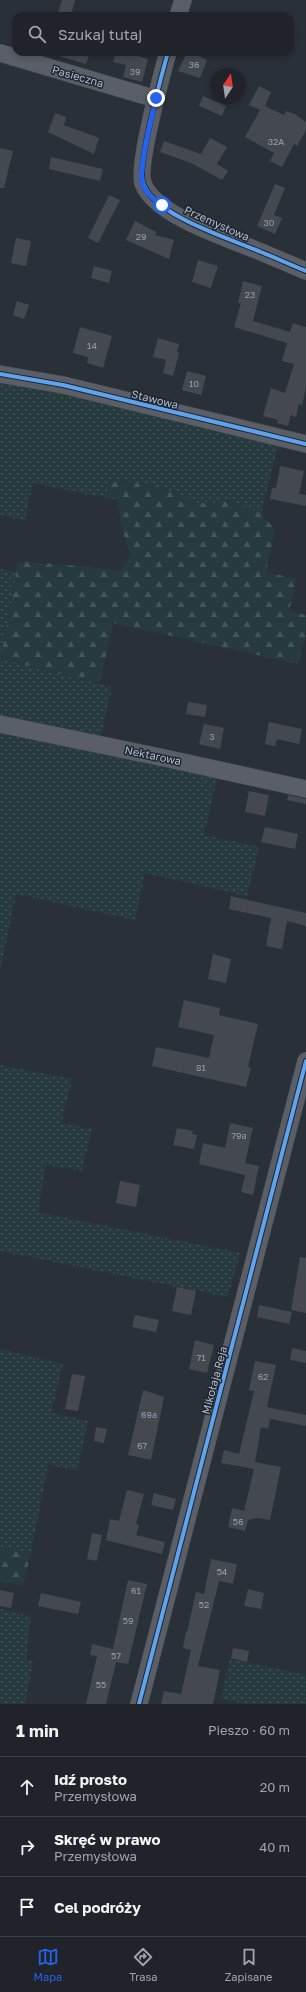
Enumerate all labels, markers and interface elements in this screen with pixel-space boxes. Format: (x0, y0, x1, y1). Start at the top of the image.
search box (12, 12, 294, 56)
icon: search (26, 23, 48, 45)
text: Szukaj tutaj (58, 25, 142, 43)
house number: 36 (189, 59, 199, 70)
street label: Pasieczna (51, 62, 105, 90)
house number: 39 (130, 66, 140, 77)
north arrow (210, 68, 246, 104)
route end (147, 89, 165, 107)
house number: 32A (268, 136, 284, 147)
route start (153, 196, 171, 214)
street label: Przemysłowa (182, 203, 252, 243)
house number: 30 (264, 217, 275, 228)
house number: 29 (136, 231, 146, 242)
house number: 23 (245, 289, 255, 300)
house number: 14 (87, 340, 97, 351)
house number: 10 (189, 378, 199, 389)
street label: Stawowa (130, 387, 180, 411)
house number: 3 (209, 731, 215, 742)
street label: Nektarowa (124, 743, 182, 767)
house number: 81 (196, 1062, 207, 1073)
house number: 79a (231, 1130, 247, 1141)
street label: Mikołaja Reja (199, 1345, 229, 1415)
house number: 71 (196, 1352, 206, 1363)
house number: 62 (258, 1371, 268, 1382)
house number: 69a (141, 1409, 157, 1420)
house number: 67 (137, 1440, 147, 1451)
house number: 56 (233, 1516, 243, 1527)
house number: 54 (217, 1566, 228, 1577)
house number: 61 (131, 1585, 142, 1596)
house number: 52 (199, 1599, 209, 1610)
house number: 59 (123, 1615, 133, 1626)
house number: 57 (111, 1650, 121, 1661)
house number: 55 (96, 1679, 106, 1690)
text: 1 min (16, 1720, 59, 1741)
text: Pieszo · 60 m (208, 1722, 290, 1738)
text: Idź prosto (54, 1770, 127, 1788)
icon: ahead (16, 1776, 38, 1798)
text: 20 m (260, 1779, 290, 1795)
text: Przemysłowa (54, 1788, 137, 1804)
text: Skręć w prawo (54, 1830, 161, 1848)
icon: right (16, 1836, 38, 1858)
text: 40 m (259, 1839, 290, 1855)
text: Przemysłowa (54, 1848, 137, 1864)
icon: arrive (16, 1896, 38, 1918)
text: Cel podróży (54, 1898, 141, 1916)
tab: Mapa (34, 1946, 62, 1983)
tab: Trasa (129, 1946, 158, 1983)
tab: Zapisane (225, 1946, 272, 1983)

